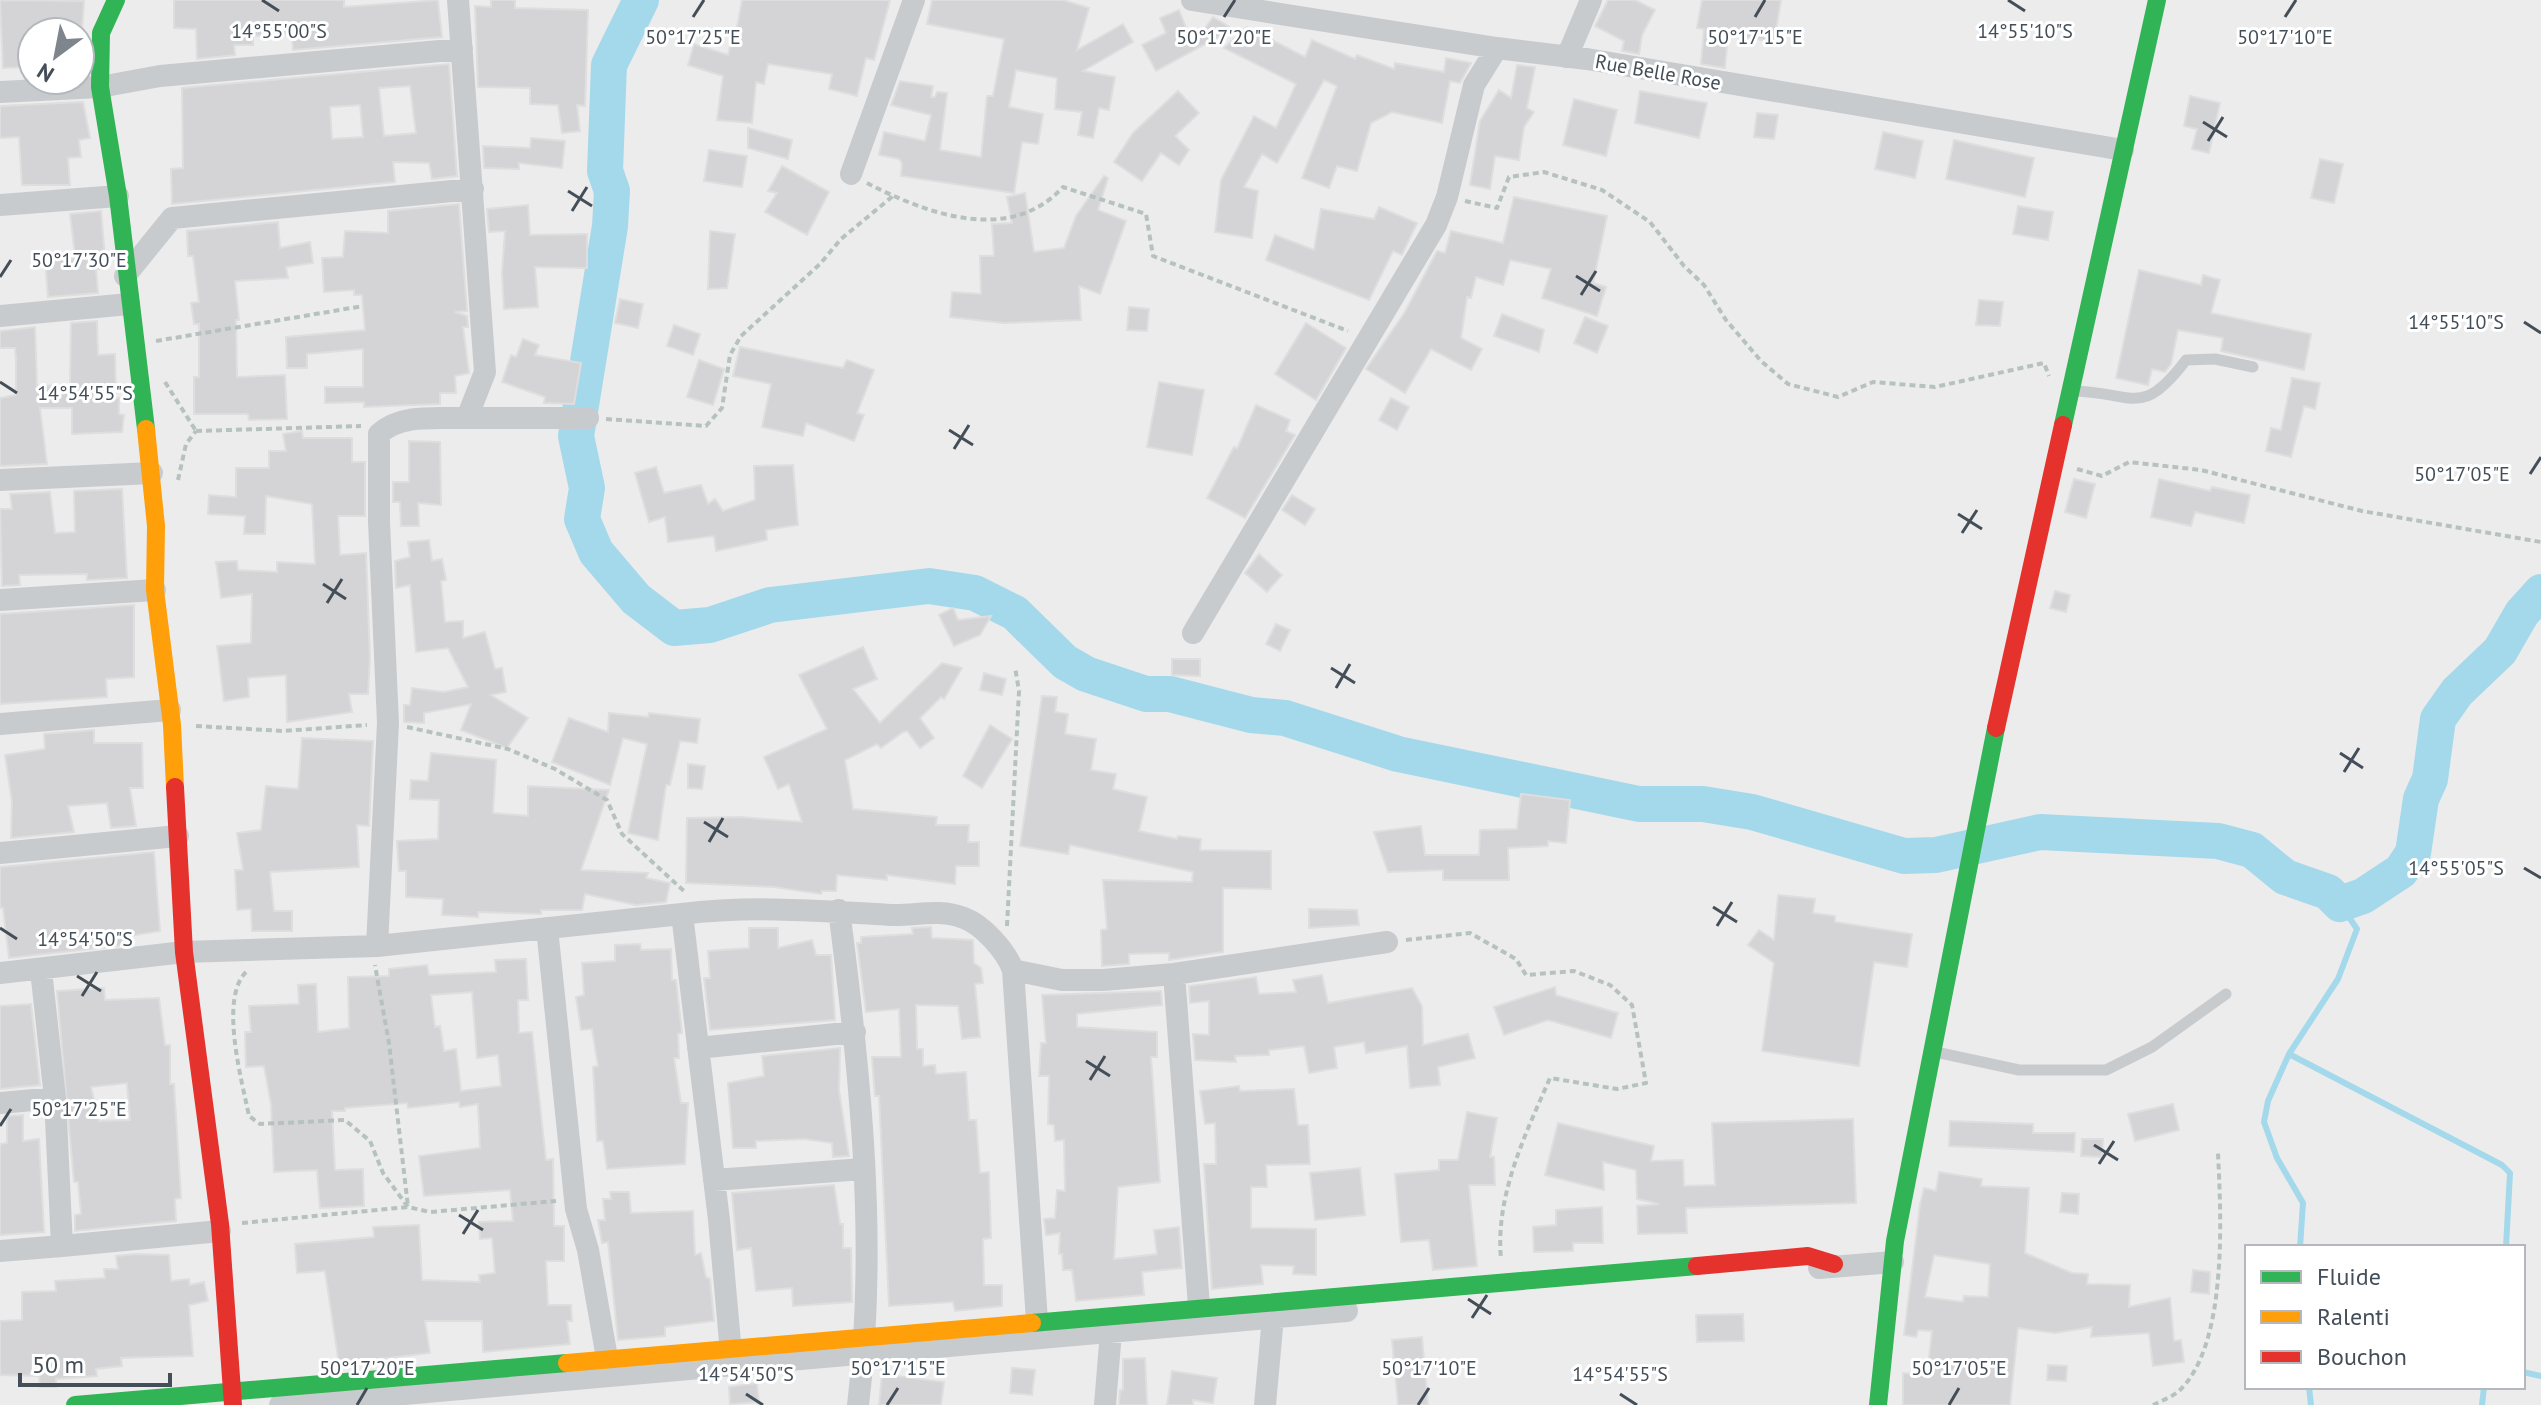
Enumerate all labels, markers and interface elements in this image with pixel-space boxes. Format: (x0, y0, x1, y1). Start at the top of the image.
north arrow (16, 16, 96, 96)
text: 14°55'00"S (231, 18, 327, 44)
text: 14°55'10"S (1977, 18, 2073, 44)
text: 50°17'25"E (645, 24, 741, 50)
text: 50°17'20"E (1176, 24, 1272, 50)
text: 50°17'15"E (1707, 24, 1803, 50)
text: 50°17'10"E (2237, 24, 2333, 50)
street label: Rue Belle Rose (1593, 48, 1723, 96)
text: N (32, 57, 59, 89)
text: 50°17'30"E (31, 247, 127, 273)
text: 14°55'10"S (2408, 309, 2504, 335)
text: 14°54'55"S (37, 380, 133, 406)
text: 50°17'05"E (2414, 461, 2510, 487)
text: 14°55'05"S (2408, 855, 2504, 881)
text: 14°54'50"S (37, 926, 133, 952)
text: 50°17'25"E (31, 1096, 127, 1122)
legend (2245, 1245, 2525, 1389)
text: Fluide (2317, 1261, 2381, 1292)
text: Ralenti (2317, 1301, 2390, 1332)
scale bar (20, 1337, 170, 1387)
text: Bouchon (2317, 1341, 2407, 1372)
text: 50 m (32, 1349, 84, 1380)
text: 50°17'20"E (319, 1355, 415, 1381)
text: 50°17'15"E (850, 1355, 946, 1381)
text: 50°17'10"E (1381, 1355, 1477, 1381)
text: 50°17'05"E (1911, 1355, 2007, 1381)
text: 14°54'50"S (698, 1361, 794, 1387)
text: 14°54'55"S (1572, 1361, 1668, 1387)

